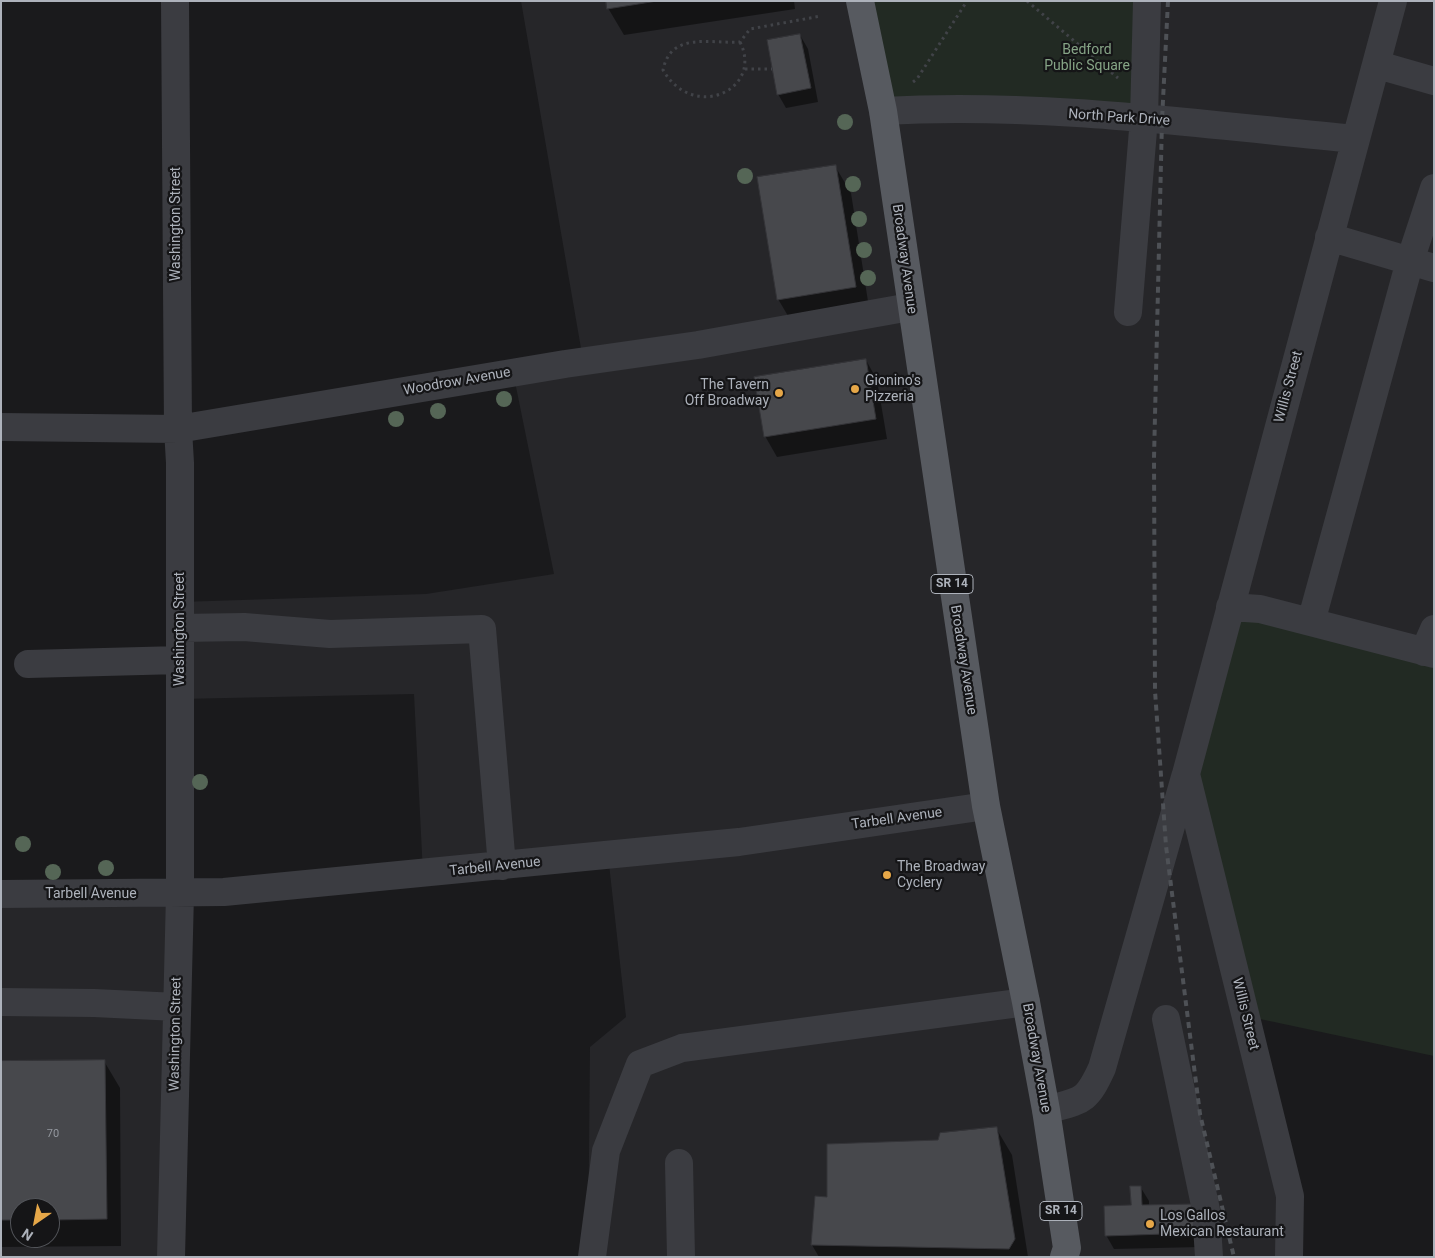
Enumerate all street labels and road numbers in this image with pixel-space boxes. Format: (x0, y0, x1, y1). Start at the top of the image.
street label: North Park Drive (1068, 106, 1170, 130)
street label: Washington Street (168, 167, 184, 281)
street label: Broadway Avenue (888, 203, 920, 315)
street label: Willis Street (1271, 349, 1307, 425)
street label: Woodrow Avenue (402, 364, 512, 400)
street label: Washington Street (172, 572, 188, 686)
road number: SR 14 (931, 574, 973, 594)
street label: Broadway Avenue (946, 604, 980, 716)
street label: Tarbell Avenue (851, 804, 943, 834)
street label: Tarbell Avenue (449, 854, 541, 880)
street label: Tarbell Avenue (45, 886, 137, 902)
street label: Willis Street (1228, 976, 1262, 1052)
street label: Washington Street (167, 977, 185, 1091)
street label: Broadway Avenue (1018, 1002, 1054, 1114)
road number: SR 14 (1040, 1202, 1082, 1220)

